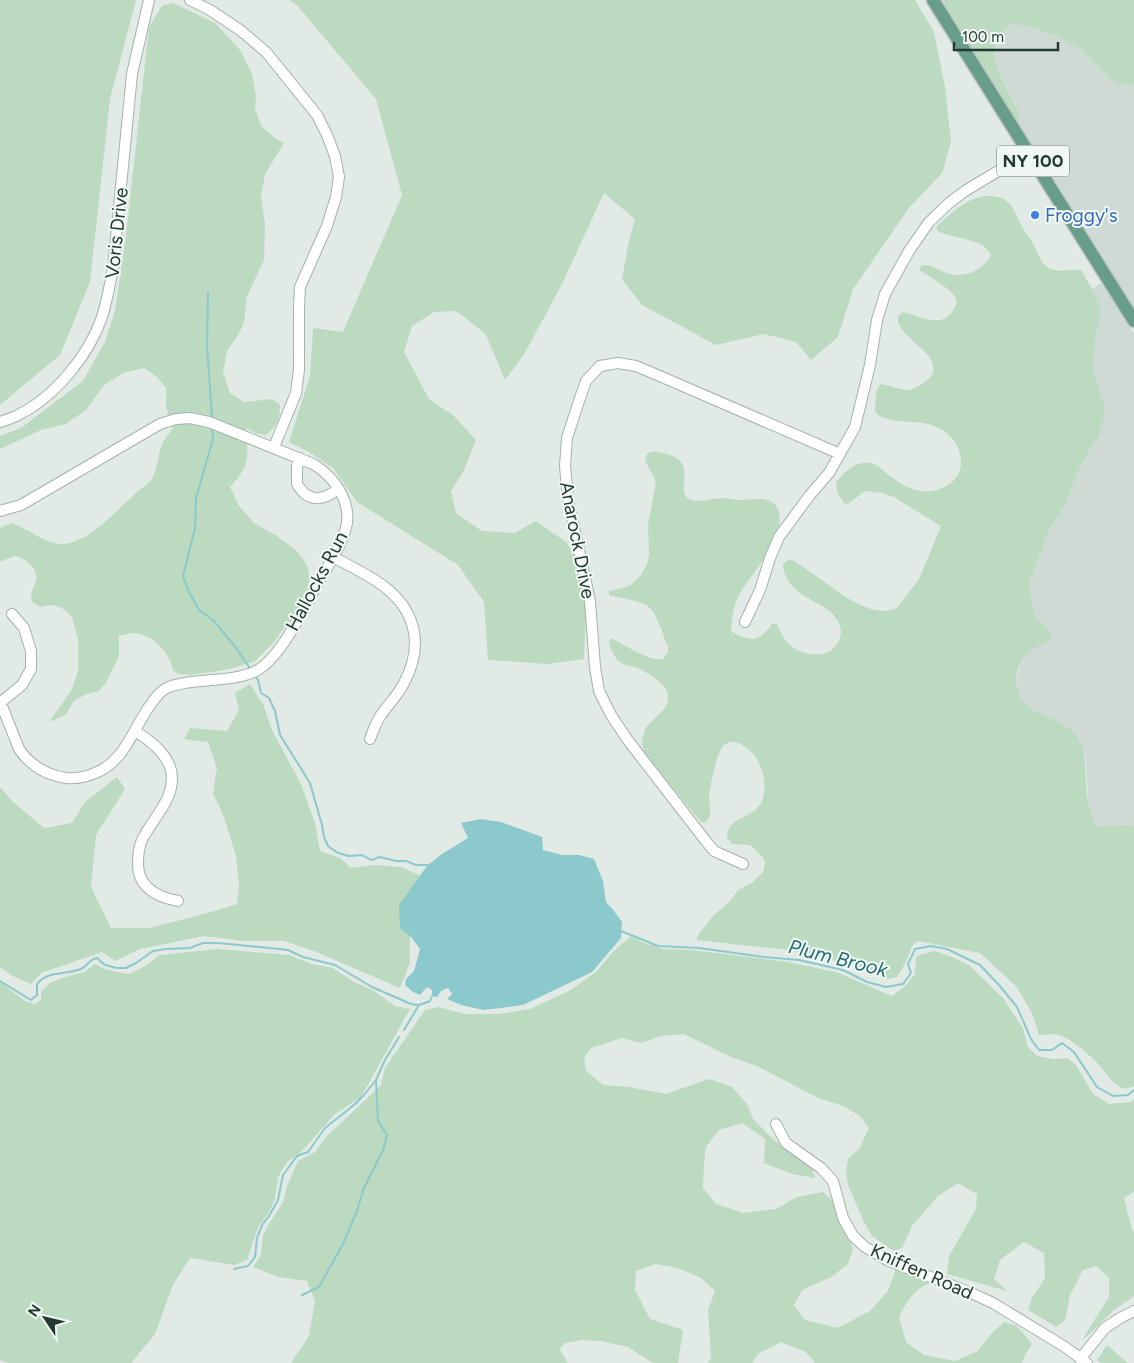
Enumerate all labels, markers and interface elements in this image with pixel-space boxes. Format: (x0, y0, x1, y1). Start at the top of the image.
scale bar (954, 20, 1058, 52)
text: 100 m (962, 28, 1004, 46)
road number: NY 100 (997, 146, 1069, 177)
street label: Voris Drive (100, 186, 133, 280)
place label: Froggy's (1045, 204, 1118, 227)
marker: Froggy's (1029, 209, 1041, 221)
street label: Anarock Drive (555, 480, 600, 601)
street label: Hallocks Run (281, 528, 352, 635)
water label: Plum Brook (786, 934, 891, 982)
street label: Kniffen Road (867, 1239, 977, 1304)
north arrow (20, 1293, 70, 1343)
text: N (25, 1302, 45, 1320)

